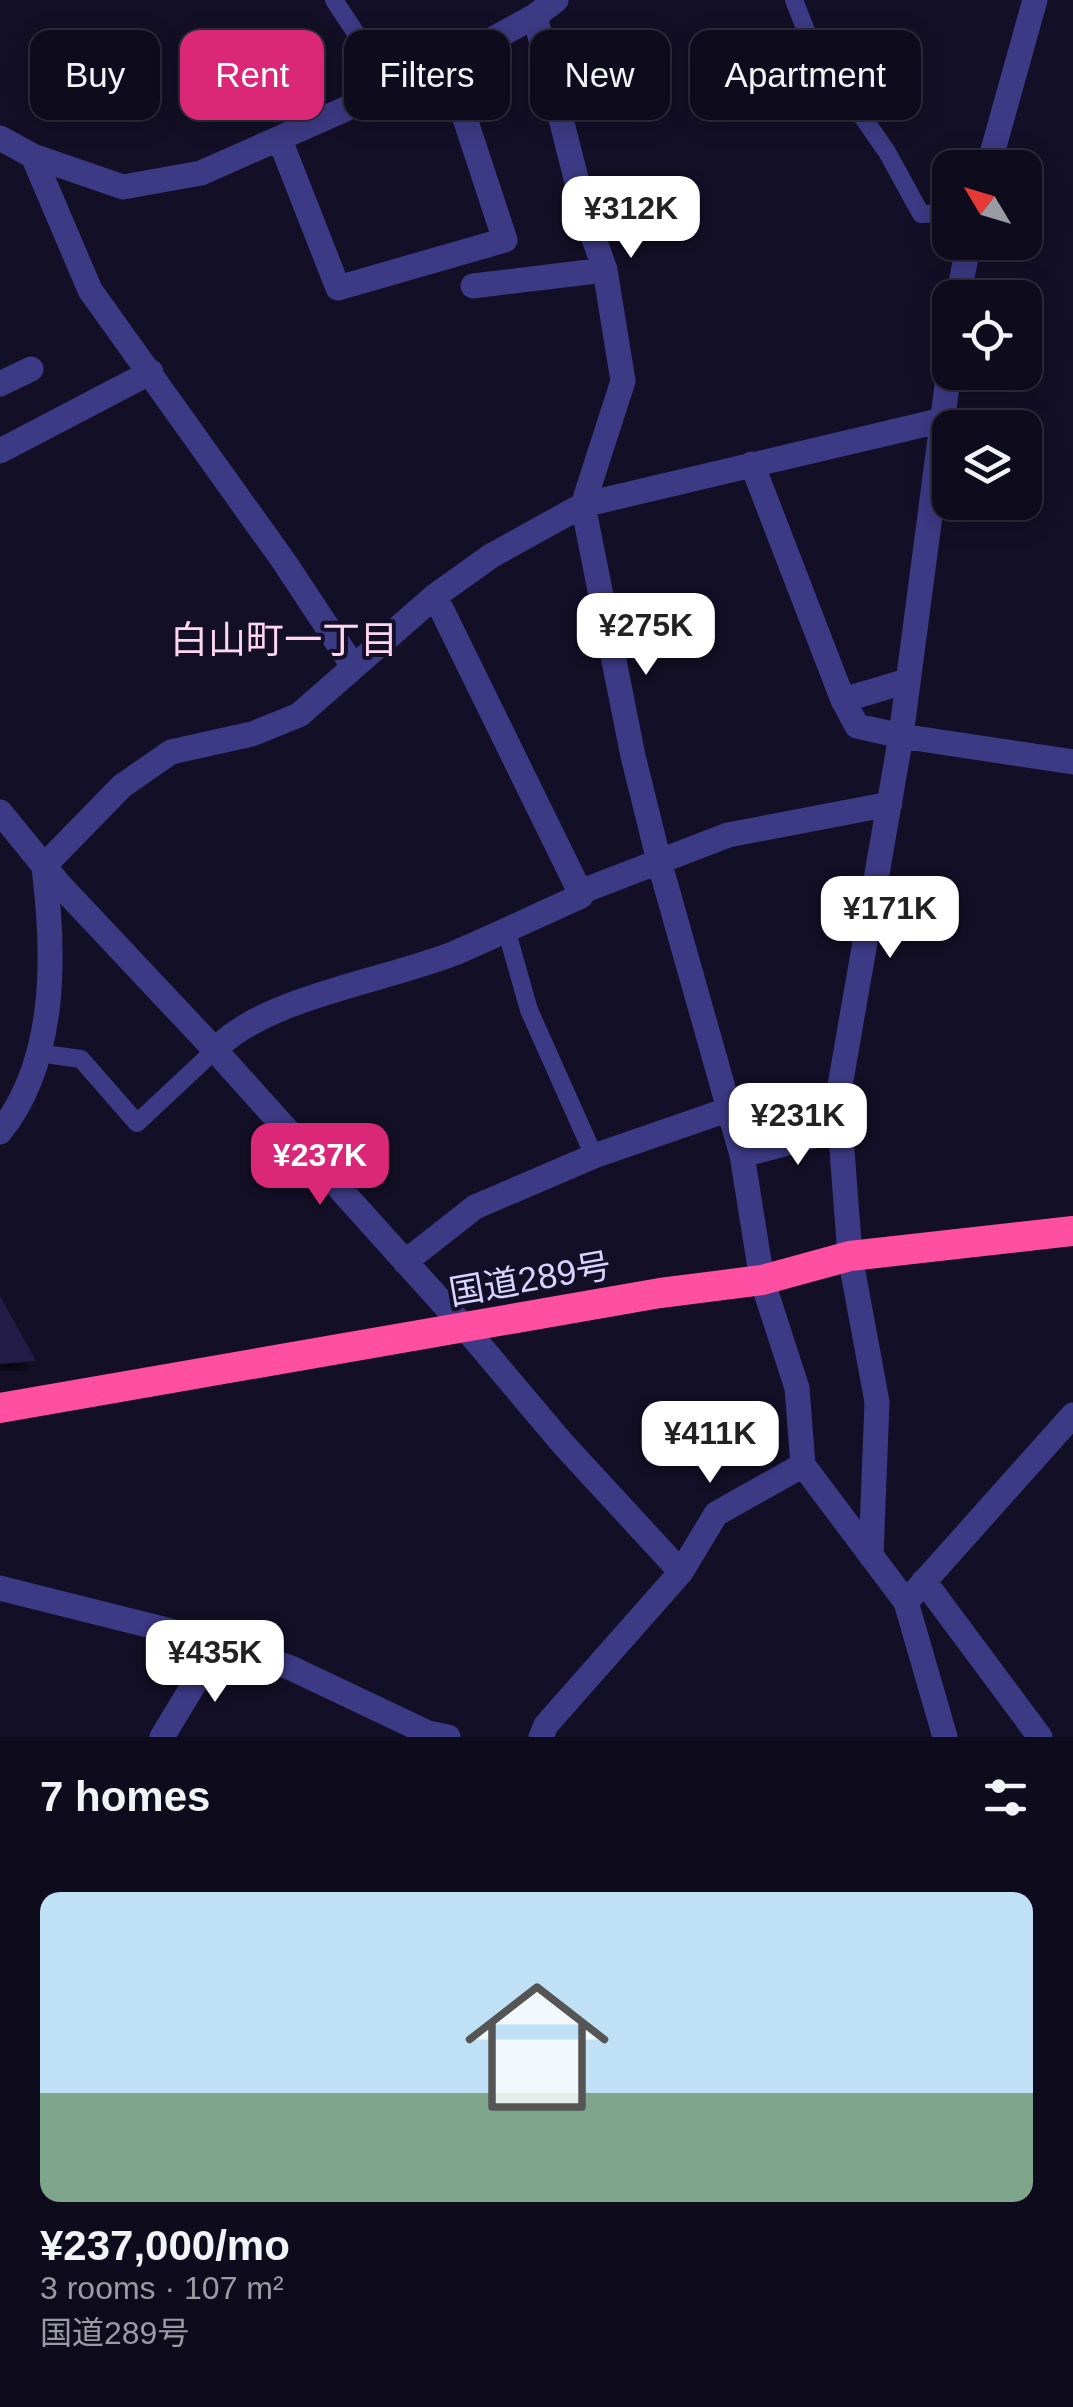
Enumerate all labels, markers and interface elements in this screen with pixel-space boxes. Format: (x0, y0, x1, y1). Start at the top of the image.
chip: Buy (30, 30, 160, 120)
chip: Rent (180, 30, 324, 120)
chip: Filters (344, 30, 510, 120)
chip: New (530, 30, 670, 120)
chip: Apartment (690, 30, 921, 120)
north arrow (932, 150, 1042, 260)
map controls (932, 150, 1042, 520)
pin: ¥312K (561, 176, 701, 261)
text: ¥312K (584, 190, 678, 226)
button: locate (932, 280, 1042, 390)
button: layers (932, 410, 1042, 520)
pin: ¥275K (576, 593, 716, 678)
text: ¥275K (599, 607, 693, 643)
district label: 白山町一丁目 (170, 619, 398, 661)
pin: ¥171K (820, 876, 960, 961)
text: ¥171K (843, 890, 937, 926)
pin: ¥231K (728, 1083, 868, 1168)
text: ¥231K (751, 1097, 845, 1133)
pin: ¥237K (250, 1123, 390, 1208)
text: ¥237K (273, 1137, 367, 1173)
street label: 国道289号 (446, 1245, 614, 1312)
pin: ¥411K (640, 1401, 780, 1486)
text: ¥411K (664, 1415, 756, 1451)
pin: ¥435K (145, 1620, 285, 1705)
text: ¥435K (168, 1634, 262, 1670)
icon: filters (978, 1770, 1033, 1825)
text: 7 homes (40, 1773, 210, 1820)
icon: home (447, 1957, 627, 2137)
text: ¥237,000/mo (40, 2222, 290, 2269)
text: 3 rooms · 107 m² (40, 2270, 284, 2306)
text: 国道289号 (40, 2315, 189, 2351)

